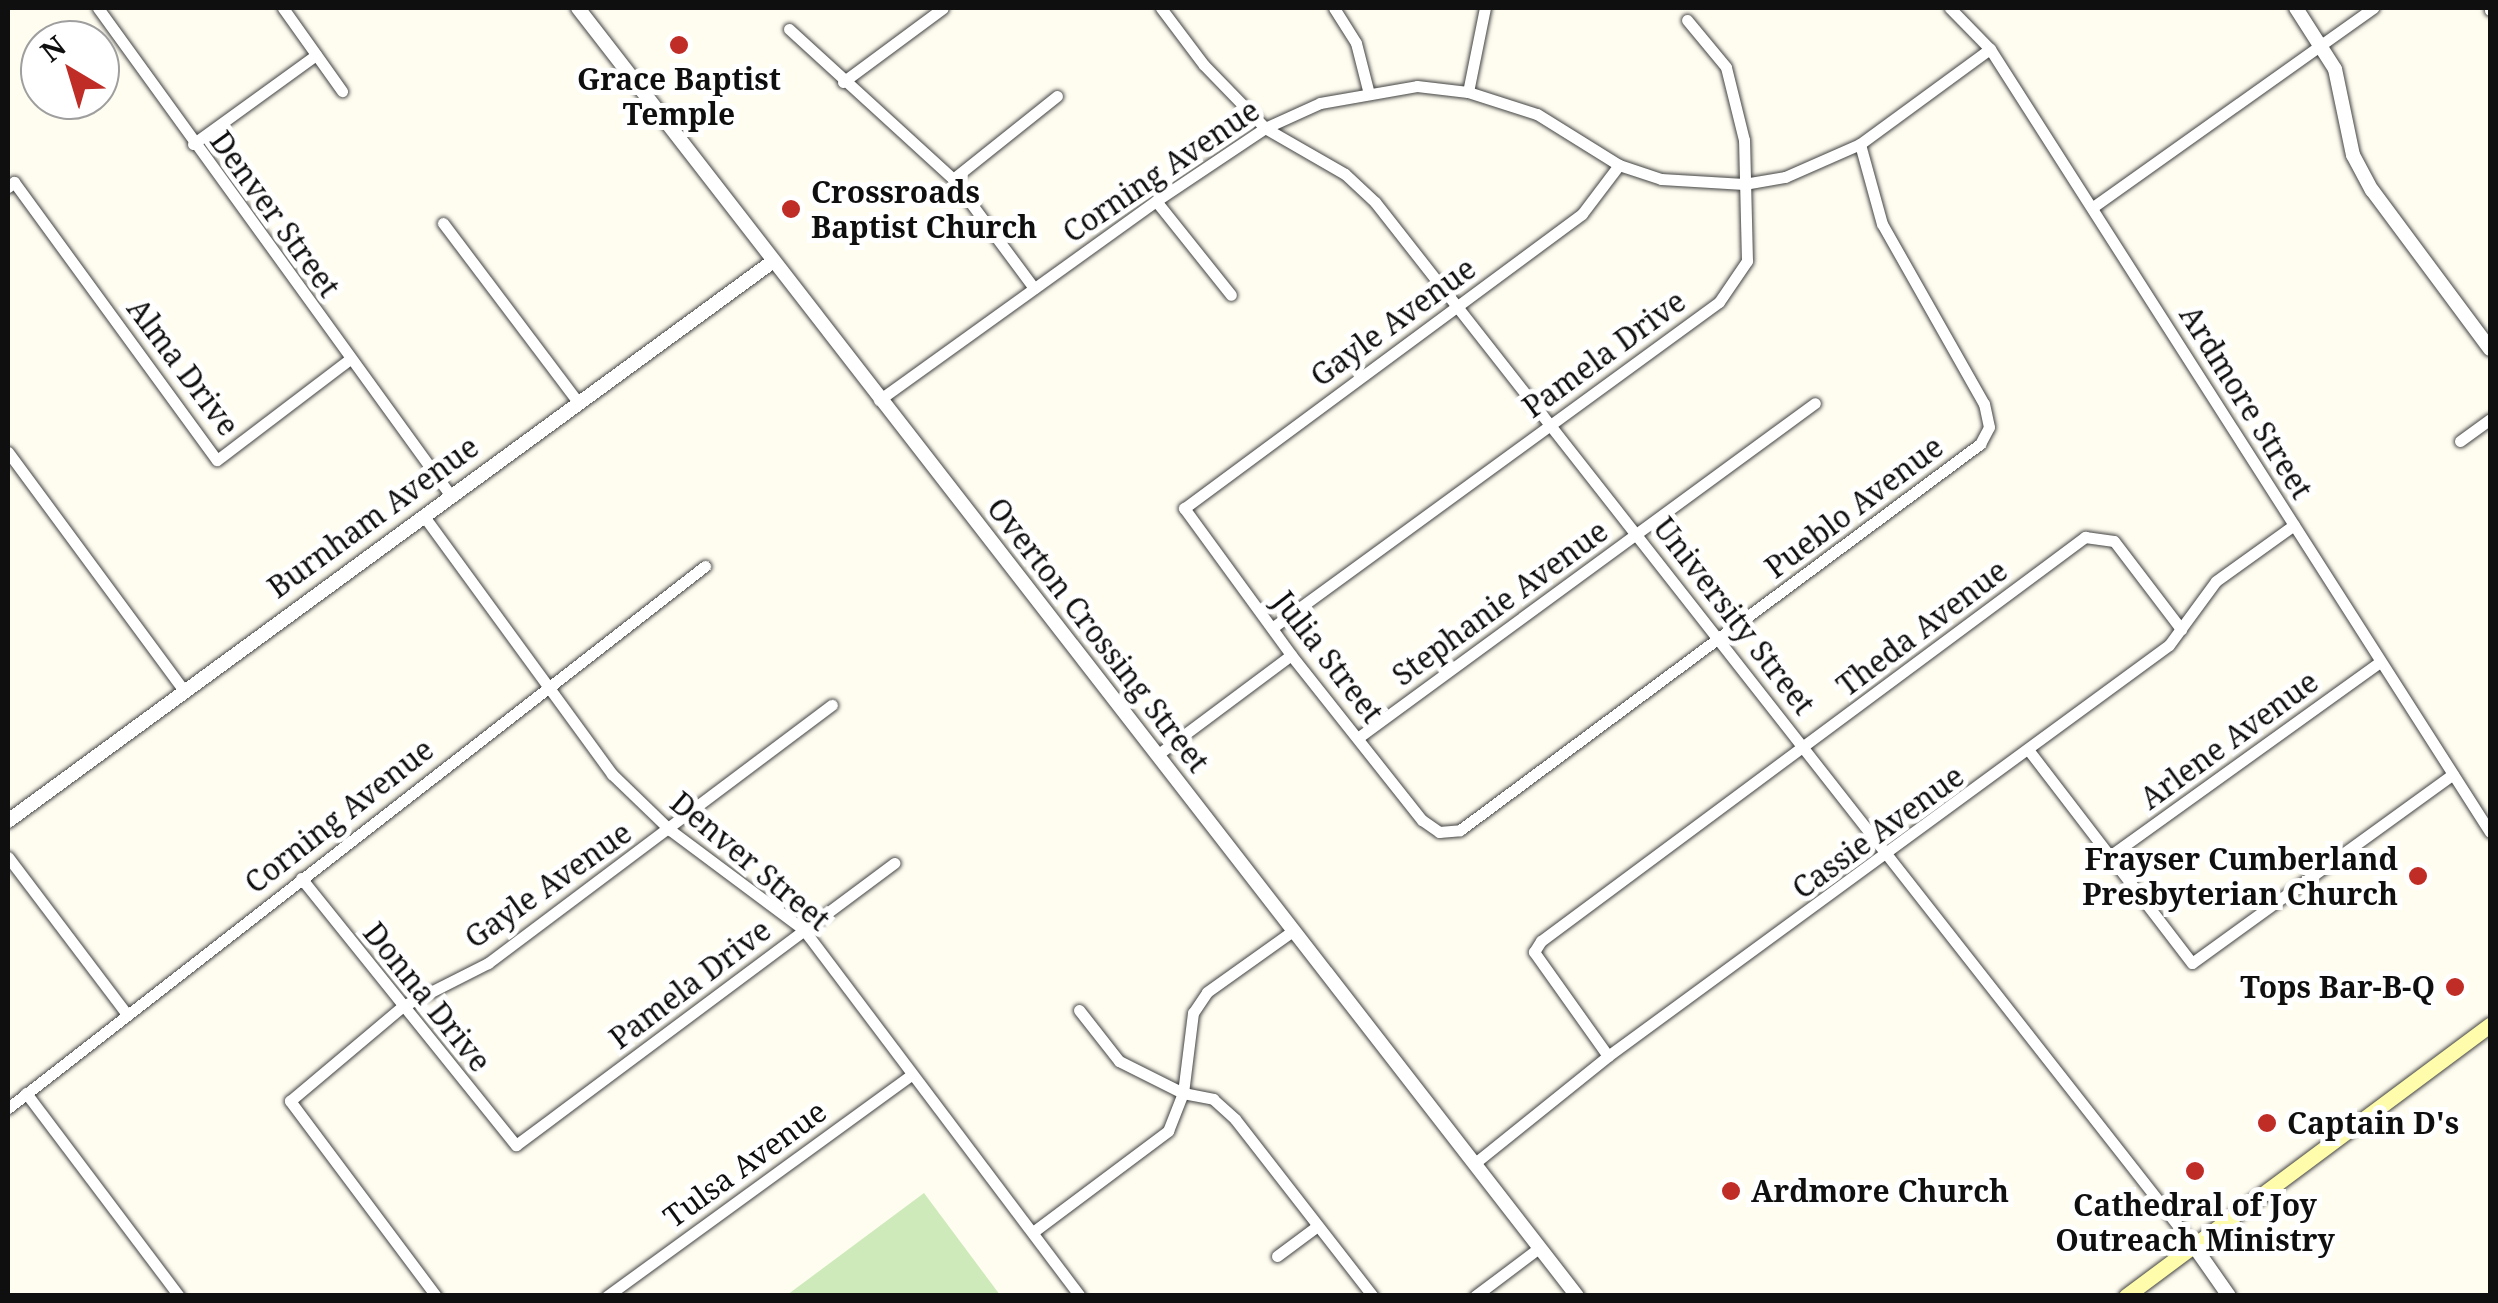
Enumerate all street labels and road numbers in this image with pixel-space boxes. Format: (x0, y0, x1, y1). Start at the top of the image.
street label: Corning Avenue (1056, 92, 1266, 250)
street label: Denver Street (203, 124, 347, 304)
street label: Gayle Avenue (1304, 250, 1482, 394)
street label: Pamela Drive (1516, 283, 1692, 425)
street label: Alma Drive (120, 291, 246, 443)
street label: Ardmore Street (2172, 299, 2320, 505)
street label: Pueblo Avenue (1758, 428, 1950, 586)
street label: Burnham Avenue (261, 429, 485, 605)
street label: Overton Crossing Street (980, 491, 1216, 779)
street label: University Street (1646, 510, 1822, 722)
street label: Stephanie Avenue (1385, 513, 1615, 693)
street label: Theda Avenue (1830, 552, 2014, 704)
street label: Julia Street (1265, 584, 1391, 730)
street label: Arlene Avenue (2133, 663, 2325, 817)
street label: Corning Avenue (238, 731, 440, 901)
street label: Cassie Avenue (1785, 758, 1971, 906)
street label: Denver Street (663, 784, 837, 938)
street label: Gayle Avenue (458, 814, 638, 956)
street label: Pamela Drive (602, 912, 778, 1056)
street label: Donna Drive (356, 915, 498, 1079)
street label: Tulsa Avenue (657, 1093, 833, 1235)

